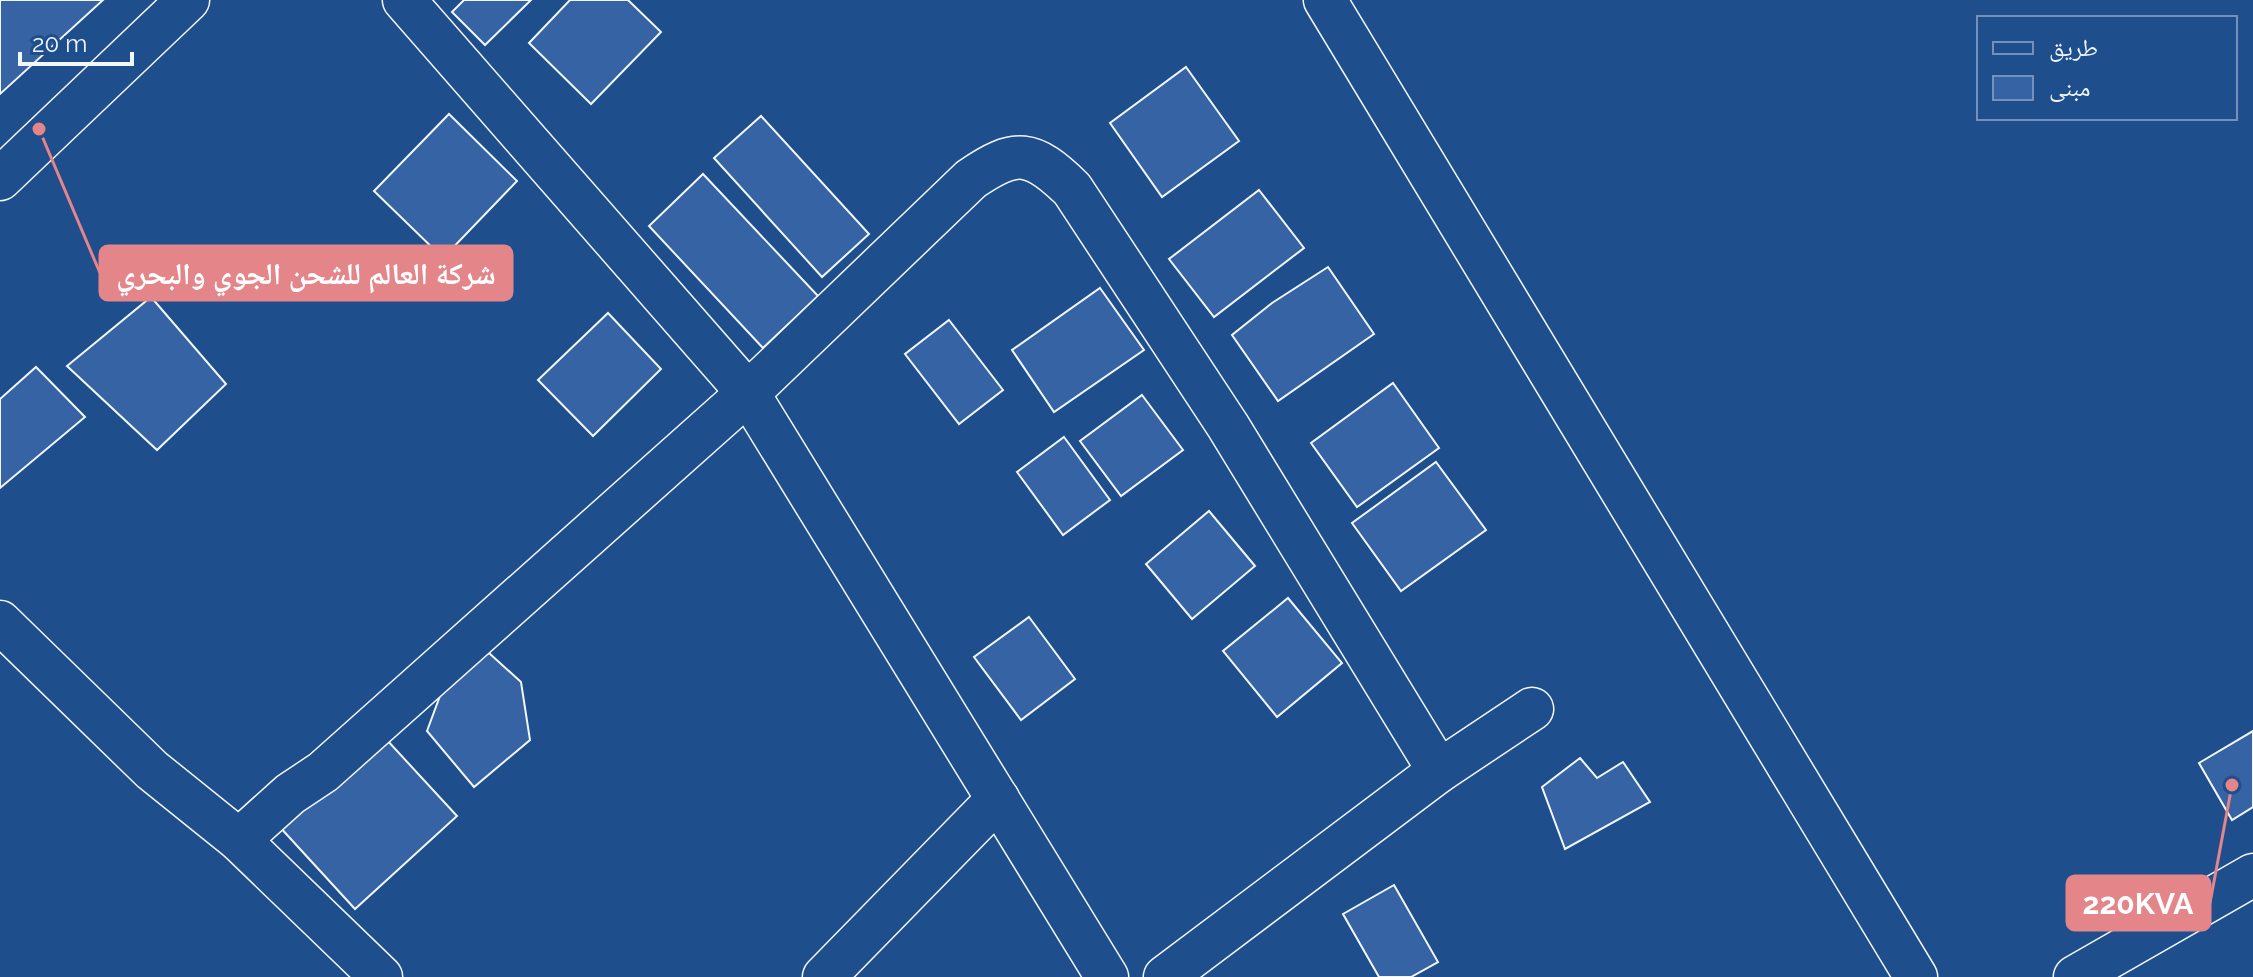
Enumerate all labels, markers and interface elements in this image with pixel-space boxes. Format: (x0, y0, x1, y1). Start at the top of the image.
scale bar (20, 16, 132, 66)
legend (1977, 16, 2237, 120)
text: 20 m (32, 29, 87, 58)
text: طريق (2049, 33, 2098, 62)
text: مبنى (2049, 73, 2090, 102)
callout: شركة العالم للشحن الجوي والبحري (100, 246, 512, 300)
text: شركة العالم للشحن الجوي والبحري (116, 256, 496, 297)
callout: 220KVA (2067, 876, 2210, 930)
text: 220KVA (2082, 886, 2194, 921)

